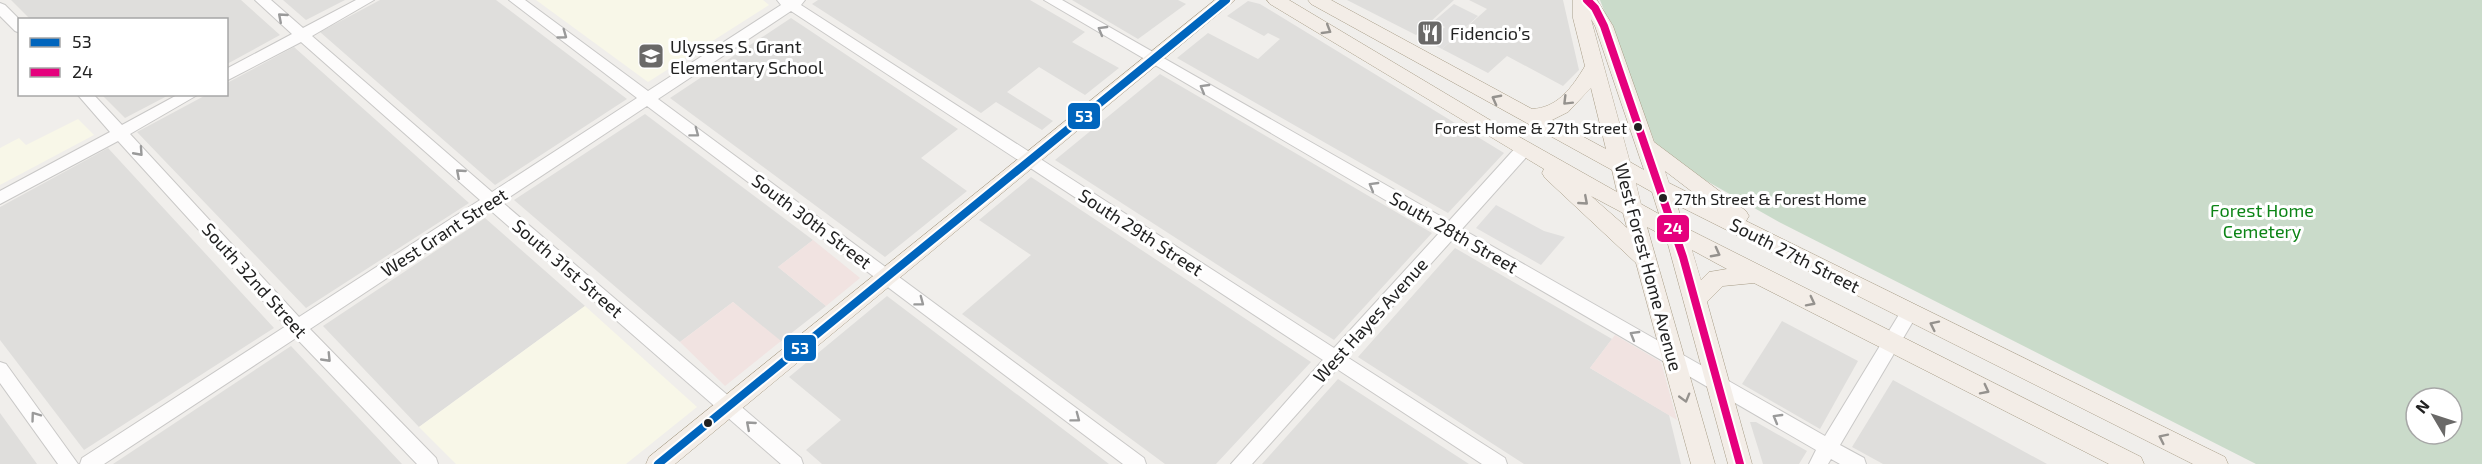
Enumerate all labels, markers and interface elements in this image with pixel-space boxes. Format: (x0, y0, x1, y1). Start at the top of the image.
one-way arrow (278, 14, 289, 25)
legend (18, 18, 228, 96)
restaurant icon: Fidencio’s (1415, 18, 1445, 48)
place label: Fidencio’s (1450, 22, 1530, 44)
one-way arrow (1321, 23, 1331, 35)
one-way arrow (1098, 26, 1109, 37)
one-way arrow (557, 27, 568, 38)
text: 53 (72, 30, 92, 52)
place label: Ulysses S. Grant Elementary School (670, 35, 824, 78)
school or university icon: Ulysses S. Grant Elementary School (636, 41, 666, 71)
text: 24 (72, 60, 93, 82)
one-way arrow (1200, 84, 1211, 96)
one-way arrow (1563, 94, 1574, 105)
one-way arrow (1492, 95, 1503, 106)
line badge: 53 (1067, 102, 1101, 130)
text: 53 (1075, 106, 1093, 125)
place label: Forest Home & 27th Street (1434, 118, 1627, 137)
marker: Forest Home & 27th Street (1632, 121, 1644, 133)
one-way arrow (689, 126, 700, 137)
one-way arrow (131, 145, 142, 156)
street label: West Forest Home Avenue (1611, 161, 1687, 373)
street label: South 30th Street (748, 169, 876, 273)
one-way arrow (456, 170, 467, 181)
one-way arrow (1369, 182, 1379, 193)
street label: West Grant Street (377, 183, 511, 281)
street label: South 29th Street (1075, 184, 1207, 280)
street label: South 28th Street (1386, 186, 1522, 278)
place label: 27th Street & Forest Home (1674, 189, 1867, 208)
marker: 27th Street & Forest Home (1657, 192, 1669, 204)
one-way arrow (1577, 194, 1588, 205)
park label: Forest Home Cemetery (2210, 199, 2314, 242)
street label: South 27th Street (1726, 213, 1864, 297)
street label: South 31st Street (508, 214, 628, 322)
line badge: 24 (1656, 214, 1690, 243)
street label: South 32nd Street (198, 218, 312, 342)
text: 24 (1663, 218, 1683, 237)
one-way arrow (1710, 245, 1721, 257)
street label: West Hayes Avenue (1308, 253, 1432, 387)
one-way arrow (913, 294, 924, 305)
one-way arrow (1805, 295, 1815, 306)
one-way arrow (1929, 321, 1940, 332)
one-way arrow (1629, 331, 1640, 342)
line badge: 53 (783, 334, 817, 362)
text: 53 (791, 338, 809, 357)
one-way arrow (320, 351, 331, 362)
one-way arrow (1978, 383, 1989, 394)
north arrow (2404, 386, 2464, 446)
one-way arrow (1678, 392, 1690, 403)
text: N (2411, 396, 2433, 417)
one-way arrow (1069, 411, 1080, 422)
one-way arrow (31, 412, 42, 423)
one-way arrow (1772, 414, 1783, 426)
unlabelled marker (702, 417, 714, 429)
one-way arrow (746, 422, 757, 433)
one-way arrow (2159, 434, 2170, 446)

